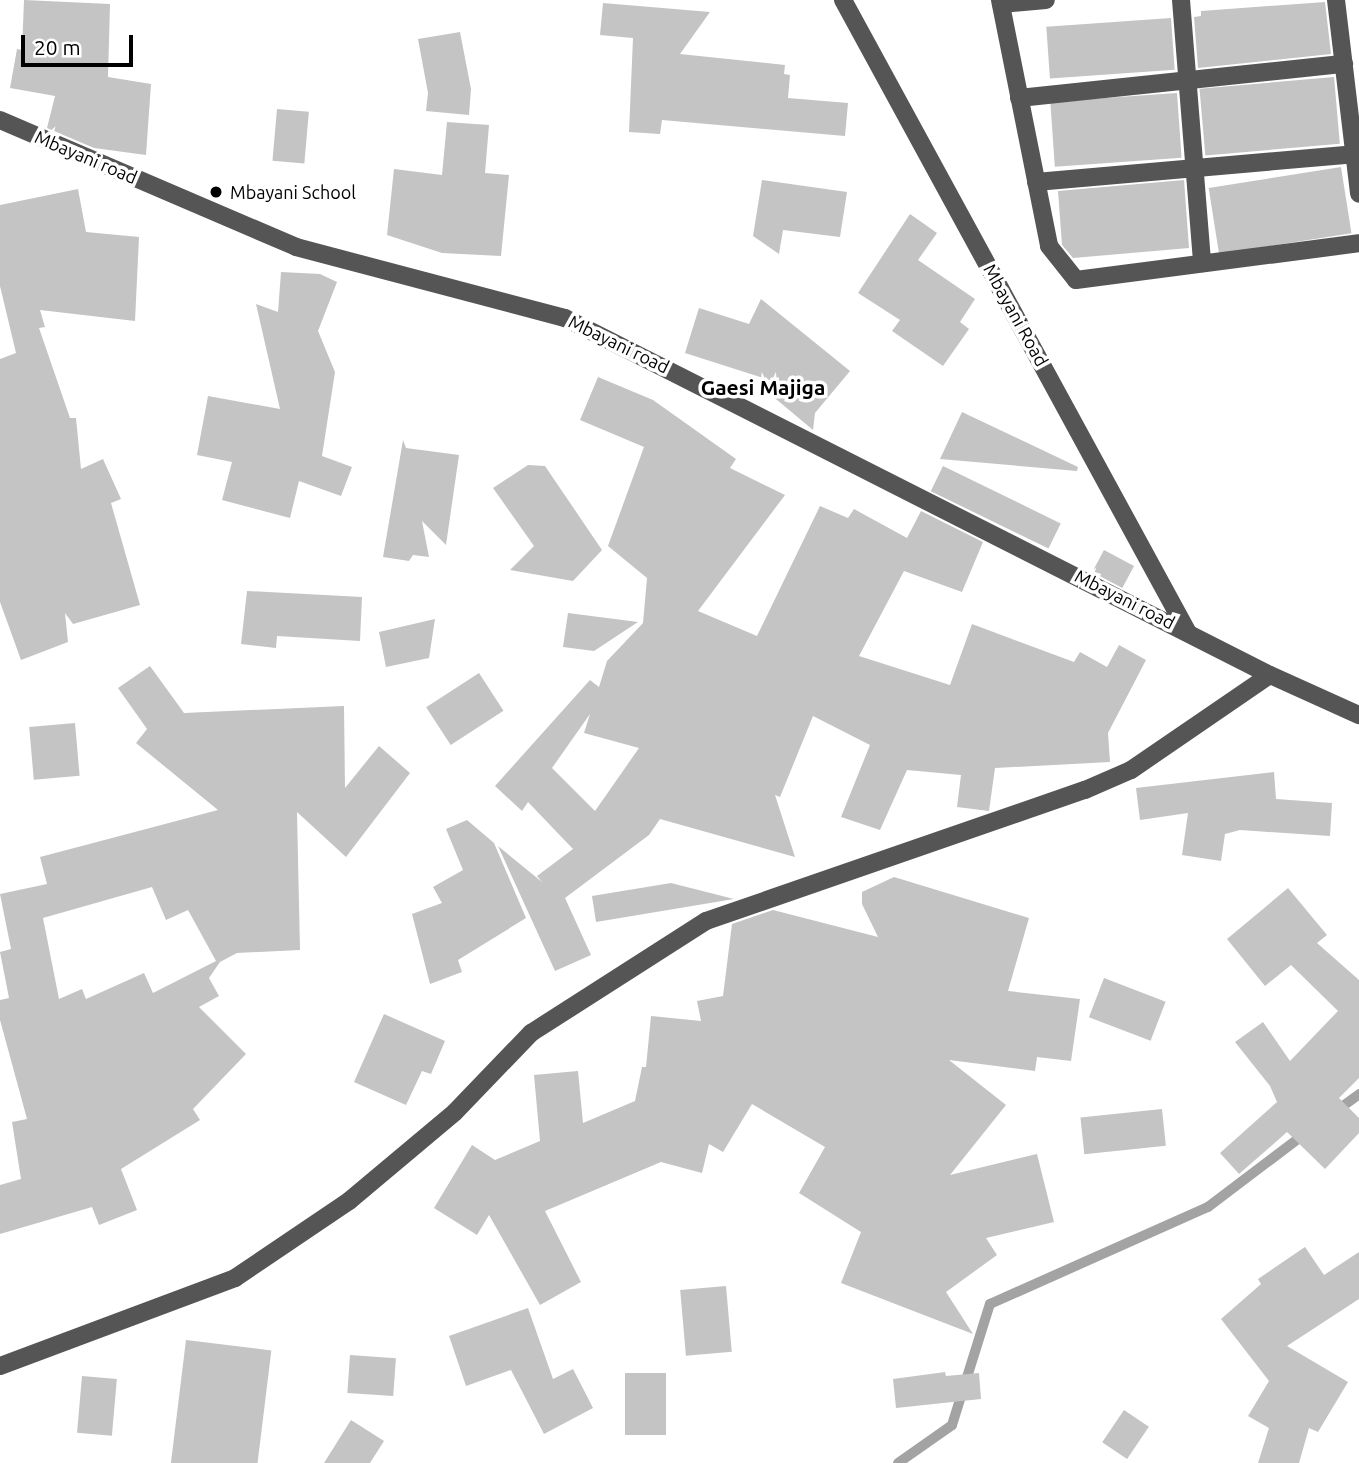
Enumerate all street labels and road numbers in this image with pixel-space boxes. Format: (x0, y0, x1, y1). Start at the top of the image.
street label: Mbayani road (32, 126, 140, 188)
street label: Mbayani Road (979, 260, 1053, 370)
street label: Mbayani road (565, 310, 673, 378)
street label: Mbayani road (1071, 565, 1179, 633)

